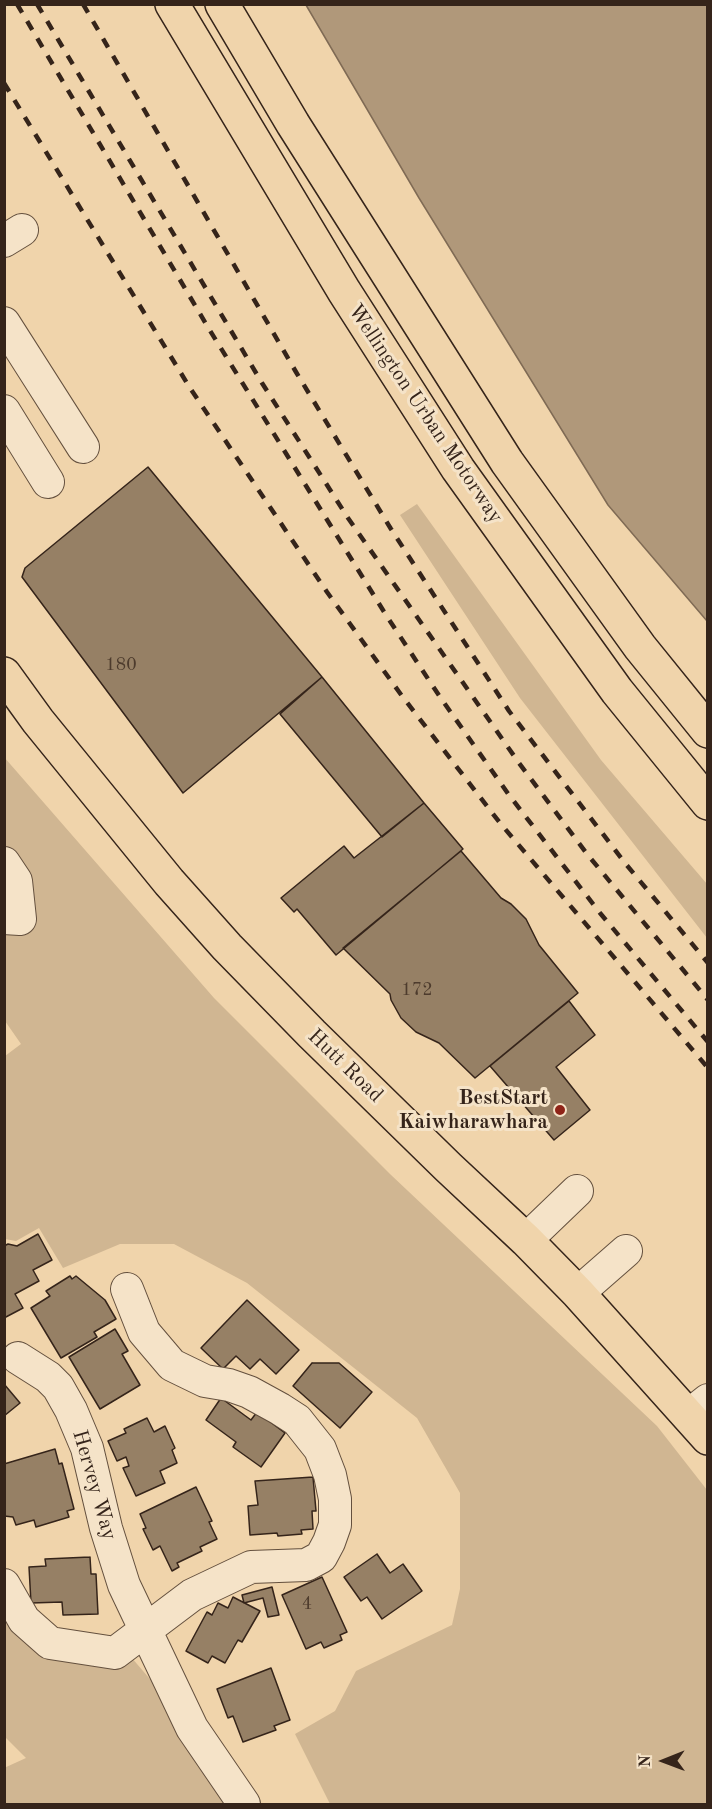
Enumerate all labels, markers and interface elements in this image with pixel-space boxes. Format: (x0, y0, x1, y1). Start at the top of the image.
street label: Wellington Urban Motorway (342, 299, 508, 529)
house number: 180 (105, 654, 137, 676)
house number: 172 (401, 979, 433, 1001)
street label: Hutt Road (302, 1024, 388, 1108)
place label: BestStart Kaiwharawhara (398, 1085, 548, 1135)
marker: BestStart Kaiwharawhara (553, 1103, 567, 1117)
street label: Hervey Way (66, 1427, 122, 1543)
house number: 4 (302, 1593, 312, 1615)
north arrow (634, 1731, 694, 1791)
text: N (638, 1755, 654, 1768)

